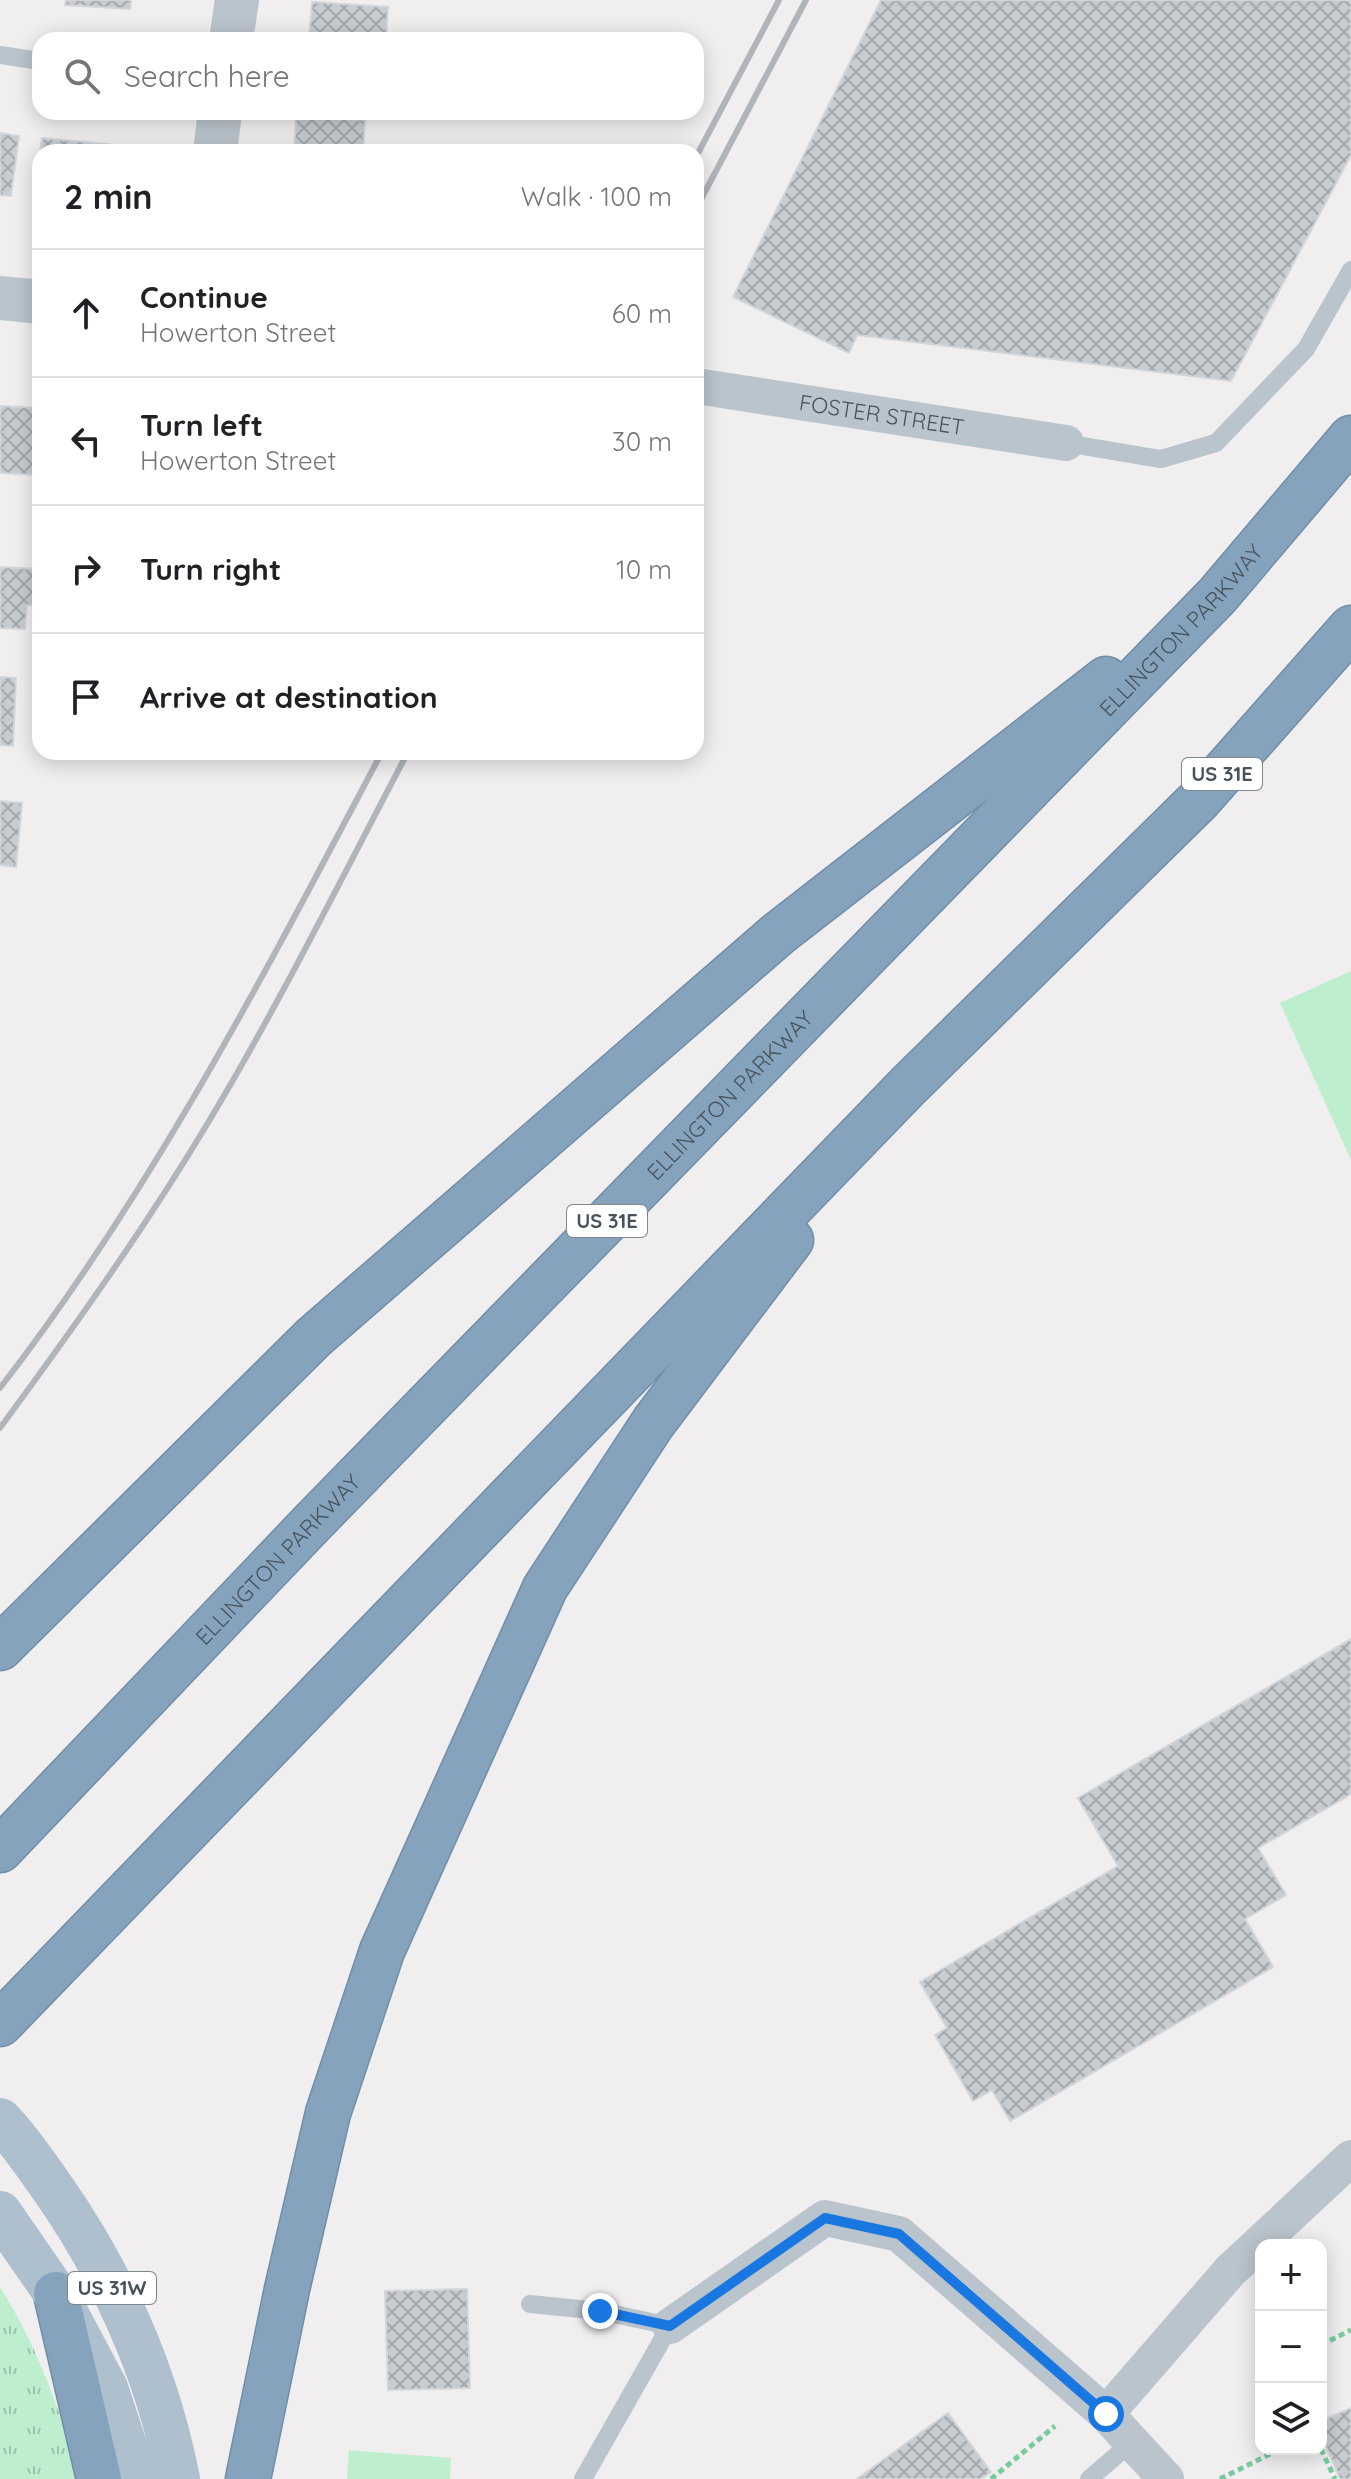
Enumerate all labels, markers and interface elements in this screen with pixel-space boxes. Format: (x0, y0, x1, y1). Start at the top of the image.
search box (32, 32, 704, 120)
icon: search (60, 54, 104, 98)
text: Search here (124, 57, 290, 95)
text: 2 min (64, 175, 153, 218)
text: Walk · 100 m (521, 180, 672, 213)
text: Continue (140, 278, 268, 316)
icon: ahead (64, 291, 108, 335)
text: 60 m (612, 297, 672, 330)
text: Howerton Street (140, 316, 336, 349)
street label: FOSTER STREET (797, 388, 966, 441)
text: Turn left (140, 406, 263, 444)
icon: left (64, 419, 108, 463)
text: 30 m (612, 425, 672, 458)
text: Howerton Street (140, 444, 336, 477)
street label: ELLINGTON PARKWAY (1093, 538, 1269, 722)
icon: right (64, 547, 108, 591)
text: Turn right (140, 550, 281, 588)
text: 10 m (616, 553, 672, 586)
icon: arrive (64, 675, 108, 719)
text: Arrive at destination (140, 678, 438, 716)
road number: US 31E (1182, 758, 1262, 790)
street label: ELLINGTON PARKWAY (641, 1004, 819, 1186)
road number: US 31E (567, 1205, 647, 1237)
street label: ELLINGTON PARKWAY (189, 1468, 366, 1651)
map controls (1255, 2239, 1327, 2455)
button: + (1255, 2239, 1327, 2311)
road number: US 31W (68, 2272, 156, 2304)
route end (582, 2293, 618, 2329)
button: − (1255, 2311, 1327, 2383)
button: layers (1255, 2383, 1327, 2455)
route start (1088, 2396, 1124, 2432)

